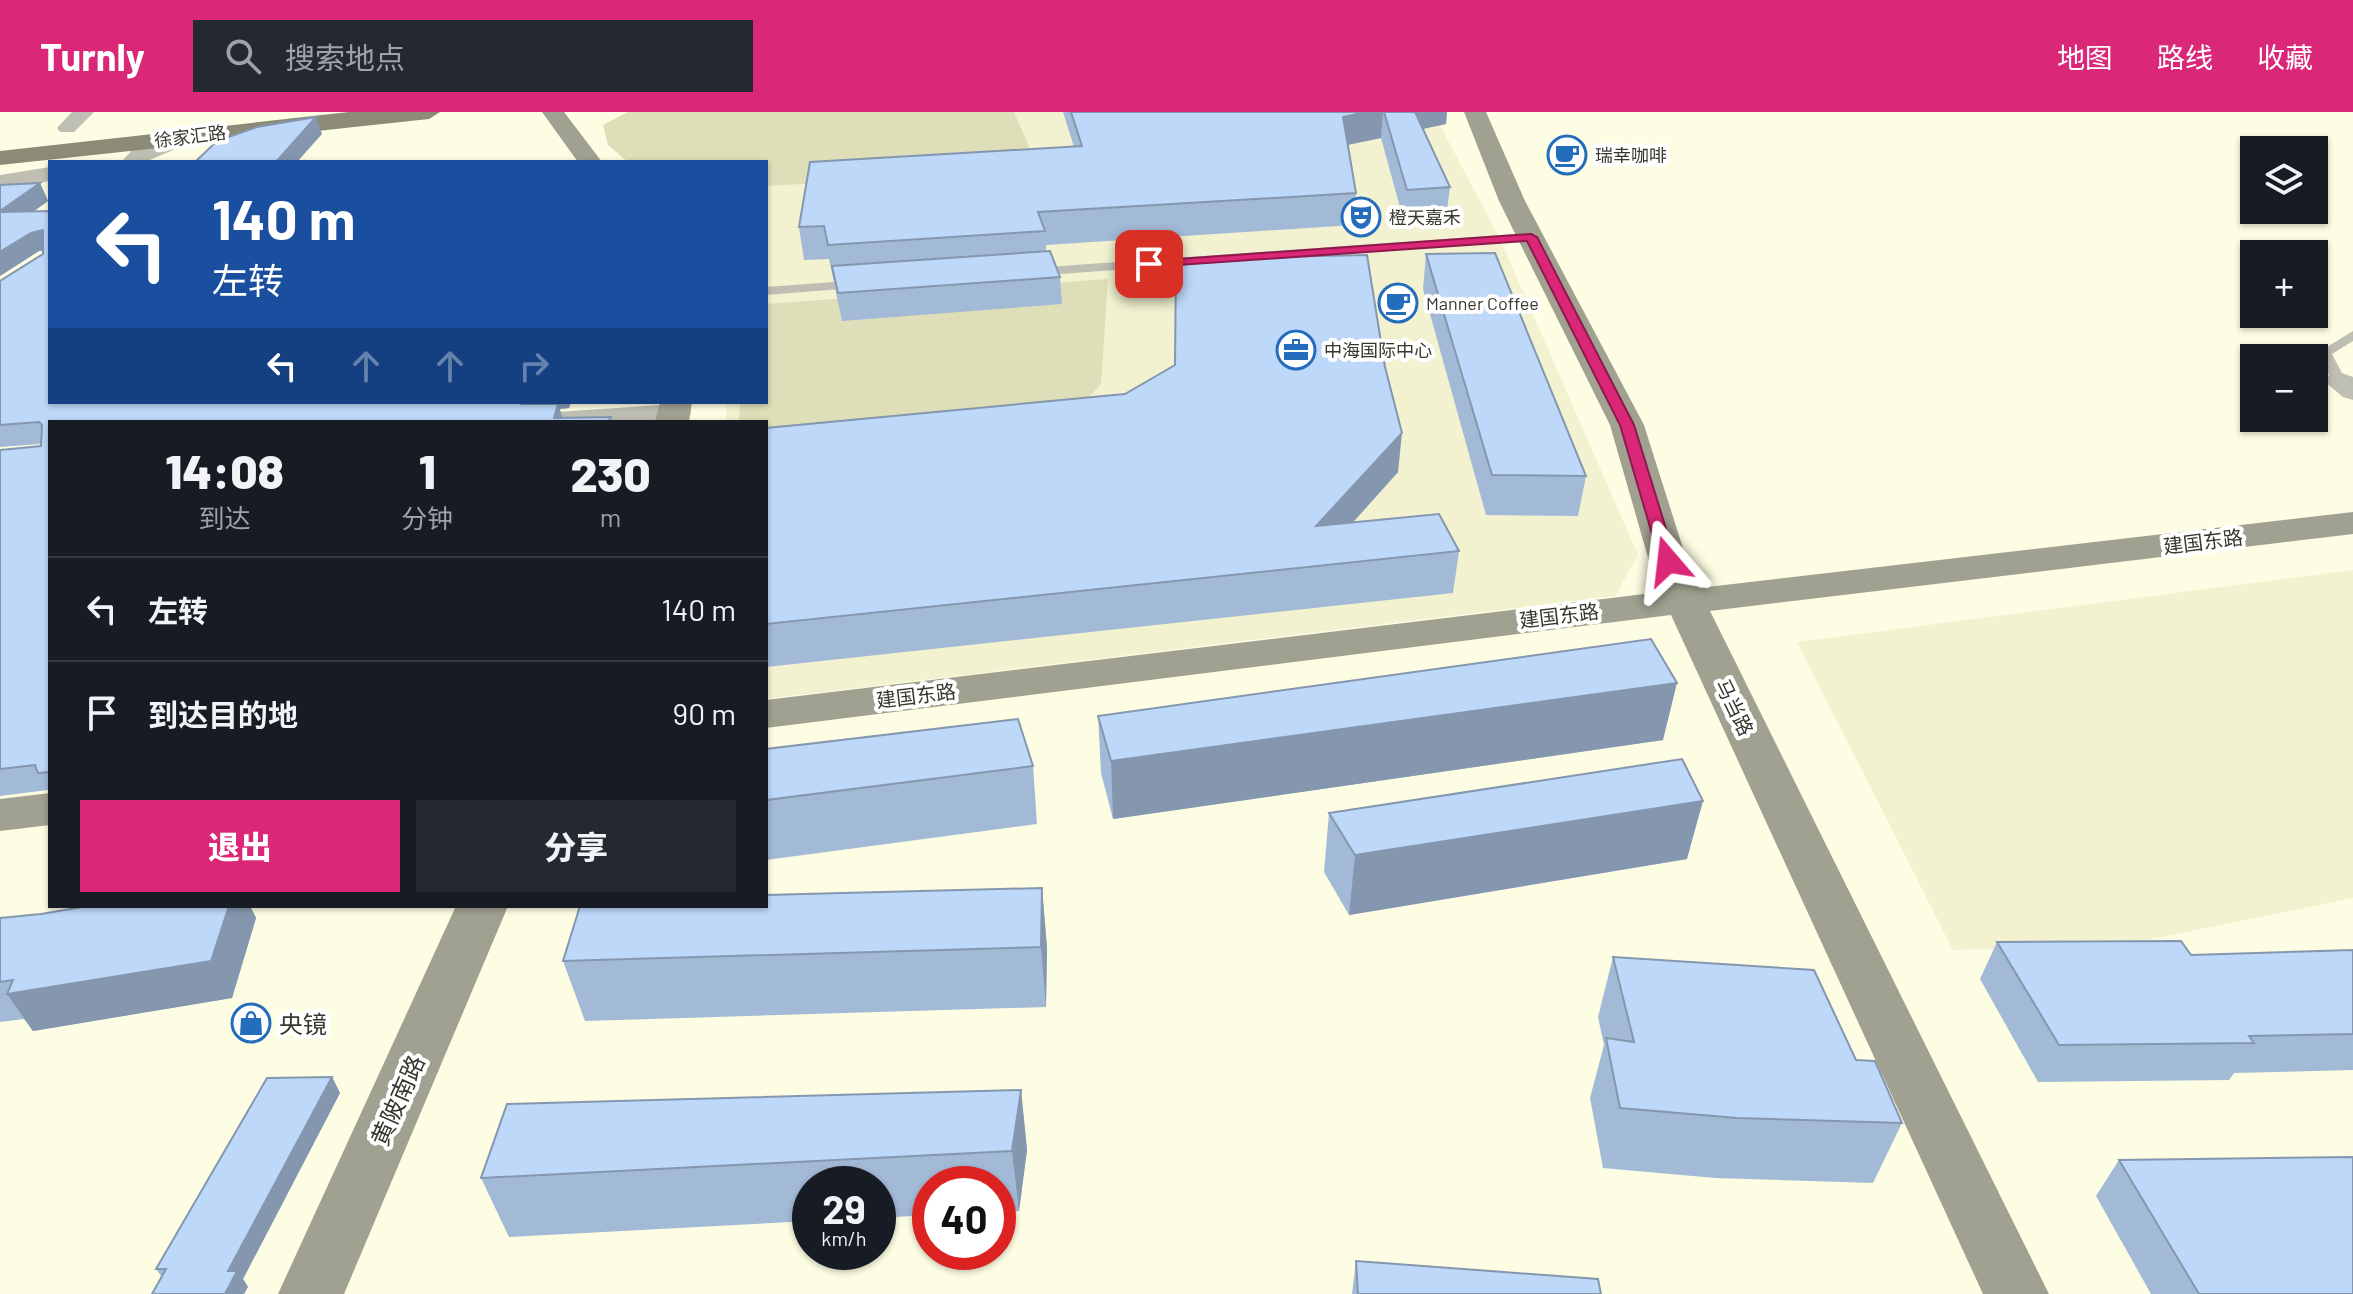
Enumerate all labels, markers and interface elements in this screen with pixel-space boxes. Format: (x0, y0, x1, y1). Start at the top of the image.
search box (193, 20, 753, 92)
text: Turnly (40, 33, 145, 79)
icon: search (221, 34, 265, 78)
text: 搜索地点 (285, 39, 405, 75)
text: 地图 (2057, 40, 2113, 74)
text: 路线 (2157, 40, 2213, 74)
text: 收藏 (2257, 40, 2313, 74)
street label: 徐家汇路 (153, 121, 227, 151)
cafe icon: 瑞幸咖啡 (1546, 134, 1588, 176)
map controls (2240, 136, 2328, 432)
button: layers (2240, 136, 2328, 224)
place label: 瑞幸咖啡 (1595, 144, 1667, 166)
text: 140 m (212, 184, 356, 251)
icon: left (80, 192, 184, 296)
theatre icon: 橙天嘉禾 (1340, 196, 1382, 238)
place label: 橙天嘉禾 (1389, 206, 1461, 228)
pin (1115, 230, 1183, 298)
button: + (2240, 240, 2328, 328)
icon: arrive (1127, 242, 1171, 286)
text: 左转 (212, 258, 284, 301)
cafe icon: Manner Coffee (1377, 282, 1419, 324)
place label: Manner Coffee (1426, 292, 1539, 314)
office icon: 中海国际中心 (1275, 329, 1317, 371)
place label: 中海国际中心 (1324, 339, 1432, 361)
icon: left (260, 344, 304, 388)
icon: ahead (344, 344, 388, 388)
icon: ahead (428, 344, 472, 388)
icon: right (512, 344, 556, 388)
button: − (2240, 344, 2328, 432)
text: 14:08 (165, 441, 284, 499)
text: 1 (419, 441, 436, 499)
text: 230 (571, 444, 651, 502)
text: m (600, 501, 621, 532)
text: 到达 (199, 502, 251, 533)
text: 分钟 (401, 502, 453, 533)
position arrow (1626, 519, 1710, 603)
street label: 建国东路 (2162, 524, 2244, 558)
icon: left (80, 587, 124, 631)
text: 140 m (661, 591, 736, 627)
text: 左转 (148, 592, 208, 628)
street label: 建国东路 (1518, 598, 1600, 632)
street label: 马当路 (1711, 675, 1759, 739)
street label: 建国东路 (875, 678, 957, 712)
icon: arrive (80, 691, 124, 735)
text: 90 m (673, 695, 736, 731)
text: 到达目的地 (148, 696, 298, 732)
button: 退出 (80, 800, 400, 892)
button: 分享 (416, 800, 736, 892)
shop icon: 央镜 (230, 1002, 272, 1044)
place label: 央镜 (279, 1009, 327, 1038)
street label: 黄陂南路 (364, 1050, 430, 1150)
speed limit sign: 40 (912, 1166, 1016, 1270)
text: 29 (822, 1184, 866, 1232)
text: km/h (821, 1226, 867, 1250)

